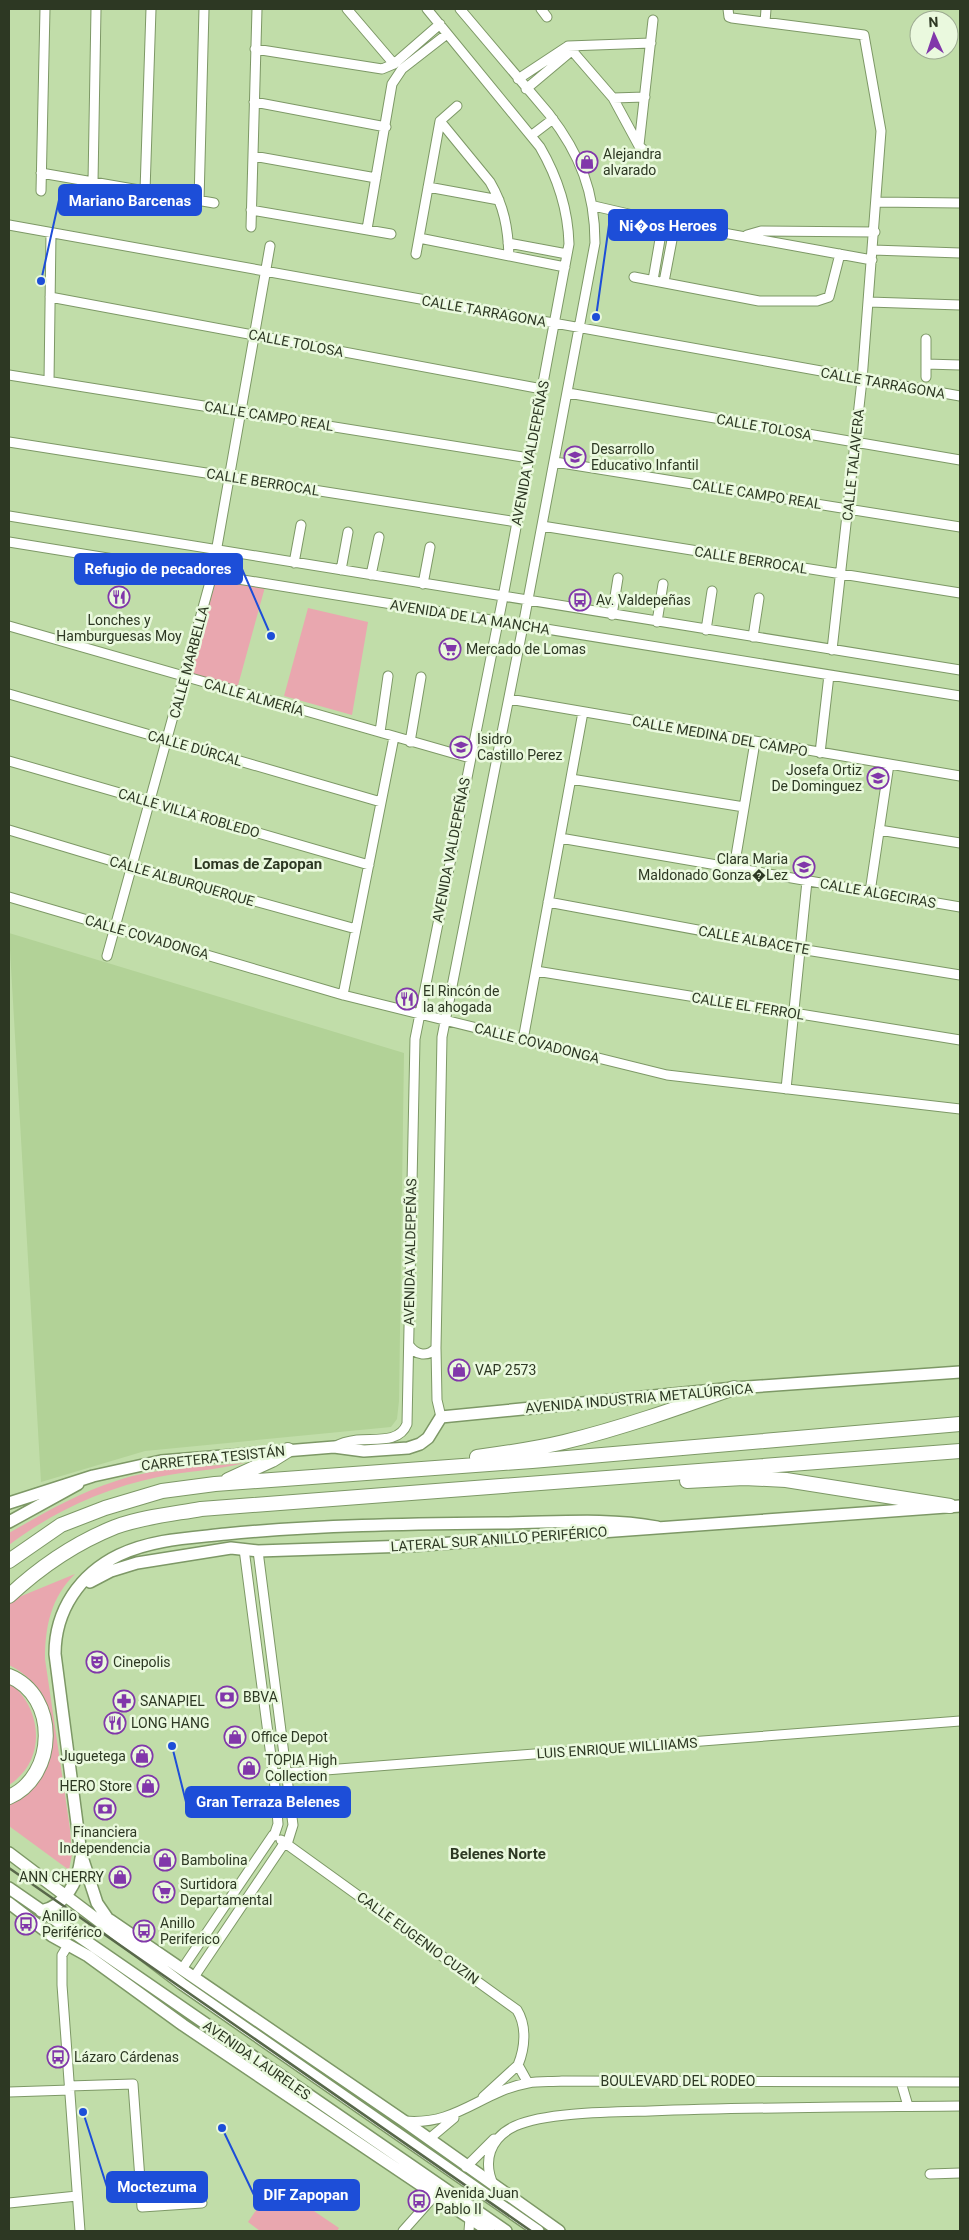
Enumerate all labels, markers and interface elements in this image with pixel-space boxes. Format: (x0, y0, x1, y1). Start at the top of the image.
north arrow (909, 10, 959, 60)
text: N (928, 14, 939, 30)
place label: Alejandra alvarado (603, 146, 662, 178)
shop icon: Alejandra alvarado (575, 150, 599, 174)
callout: Mariano Barcenas (59, 185, 201, 215)
text: Mariano Barcenas (69, 192, 191, 210)
callout: Ni�os Heroes (609, 210, 727, 240)
text: Ni�os Heroes (619, 215, 717, 236)
street label: CALLE TARRAGONA (420, 292, 548, 330)
street label: CALLE TOLOSA (247, 326, 345, 360)
street label: CALLE TARRAGONA (819, 364, 947, 402)
street label: AVENIDA VALDEPEÑAS (507, 379, 552, 527)
street label: CALLE CAMPO REAL (203, 398, 335, 434)
street label: CALLE TALAVERA (839, 408, 867, 522)
street label: CALLE TOLOSA (715, 411, 813, 443)
place label: Desarrollo Educativo Infantil (591, 441, 699, 473)
school or university icon: Desarrollo Educativo Infantil (563, 445, 587, 469)
street label: CALLE BERROCAL (205, 465, 321, 499)
street label: CALLE CAMPO REAL (691, 476, 823, 512)
street label: CALLE BERROCAL (693, 543, 809, 577)
callout: Refugio de pecadores (75, 554, 242, 584)
text: Refugio de pecadores (85, 560, 232, 578)
restaurant icon: Lonches y Hamburguesas Moy (107, 585, 131, 609)
bus stop icon: Av. Valdepeñas (568, 588, 592, 612)
place label: Av. Valdepeñas (596, 592, 691, 608)
street label: AVENIDA DE LA MANCHA (389, 596, 551, 638)
street label: CALLE MARBELLA (166, 604, 212, 720)
place label: Lonches y Hamburguesas Moy (56, 612, 182, 644)
supermarket icon: Mercado de Lomas (438, 637, 462, 661)
place label: Mercado de Lomas (466, 641, 586, 657)
street label: CALLE ALMERÍA (202, 674, 306, 719)
street label: CALLE MEDINA DEL CAMPO (631, 713, 809, 759)
street label: CALLE DÚRCAL (146, 726, 245, 769)
place label: Isidro Castillo Perez (477, 731, 562, 763)
school or university icon: Isidro Castillo Perez (449, 735, 473, 759)
place label: Josefa Ortiz De Dominguez (771, 762, 862, 794)
school or university icon: Josefa Ortiz De Dominguez (866, 766, 890, 790)
street label: AVENIDA VALDEPEÑAS (428, 776, 473, 924)
street label: CALLE VILLA ROBLEDO (116, 785, 262, 841)
place label: Clara Maria Maldonado Gonza�Lez (638, 851, 788, 884)
street label: CALLE ALBURQUERQUE (108, 853, 256, 909)
district label: Lomas de Zapopan (194, 855, 322, 873)
school or university icon: Clara Maria Maldonado Gonza�Lez (792, 855, 816, 879)
street label: CALLE ALGECIRAS (819, 875, 937, 911)
street label: CALLE COVADONGA (83, 912, 211, 962)
street label: CALLE ALBACETE (697, 922, 811, 958)
place label: El Rincón de la ahogada (423, 983, 499, 1015)
restaurant icon: El Rincón de la ahogada (395, 987, 419, 1011)
street label: CALLE EL FERROL (691, 989, 806, 1023)
street label: CALLE COVADONGA (473, 1020, 601, 1066)
street label: AVENIDA VALDEPEÑAS (400, 1178, 419, 1326)
shop icon: VAP 2573 (447, 1358, 471, 1382)
place label: VAP 2573 (475, 1362, 536, 1378)
street label: AVENIDA INDUSTRIA METALÚRGICA (524, 1379, 754, 1416)
street label: CARRETERA TESISTÁN (140, 1441, 286, 1474)
street label: LATERAL SUR ANILLO PERIFÉRICO (390, 1522, 608, 1555)
theatre icon: Cinepolis (85, 1650, 109, 1674)
place label: Cinepolis (113, 1654, 171, 1670)
bank icon: BBVA (215, 1685, 239, 1709)
pharmacy icon: SANAPIEL (112, 1689, 136, 1713)
place label: BBVA (243, 1689, 278, 1705)
place label: SANAPIEL (140, 1693, 205, 1709)
restaurant icon: LONG HANG (103, 1711, 127, 1735)
place label: LONG HANG (131, 1715, 210, 1731)
shop icon: Office Depot (223, 1725, 247, 1749)
place label: Office Depot (251, 1729, 328, 1745)
street label: LUIS ENRIQUE WILLIIAMS (536, 1734, 698, 1762)
shop icon: Juguetega (130, 1744, 154, 1768)
place label: Juguetega (60, 1748, 126, 1764)
place label: TOPIA High Collection (265, 1752, 337, 1784)
shop icon: TOPIA High Collection (237, 1756, 261, 1780)
shop icon: HERO Store (136, 1774, 160, 1798)
place label: HERO Store (60, 1778, 132, 1794)
callout: Gran Terraza Belenes (186, 1787, 350, 1817)
text: Gran Terraza Belenes (196, 1793, 340, 1811)
bank icon: Financiera Independencia (93, 1797, 117, 1821)
place label: Financiera Independencia (59, 1824, 151, 1856)
district label: Belenes Norte (450, 1845, 546, 1863)
shop icon: Bambolina (153, 1848, 177, 1872)
place label: Bambolina (181, 1852, 248, 1868)
shop icon: ANN CHERRY (108, 1865, 132, 1889)
place label: ANN CHERRY (19, 1869, 105, 1885)
place label: Surtidora Departamental (180, 1876, 272, 1908)
supermarket icon: Surtidora Departamental (152, 1880, 176, 1904)
street label: CALLE EUGENIO CUZIN (354, 1888, 482, 1988)
place label: Anillo Periférico (42, 1908, 102, 1940)
bus stop icon: Anillo Periférico (14, 1912, 38, 1936)
place label: Anillo Periferico (160, 1915, 220, 1947)
bus stop icon: Anillo Periferico (132, 1919, 156, 1943)
street label: AVENIDA LAURELES (200, 2017, 314, 2103)
bus stop icon: Lázaro Cárdenas (46, 2045, 70, 2069)
place label: Lázaro Cárdenas (74, 2049, 179, 2065)
street label: BOULEVARD DEL RODEO (601, 2073, 755, 2089)
callout: Moctezuma (107, 2172, 207, 2202)
text: Moctezuma (117, 2178, 197, 2196)
callout: DIF Zapopan (254, 2180, 359, 2210)
place label: Avenida Juan Pablo II (435, 2185, 519, 2217)
text: DIF Zapopan (263, 2186, 349, 2204)
bus stop icon: Avenida Juan Pablo II (407, 2189, 431, 2213)

